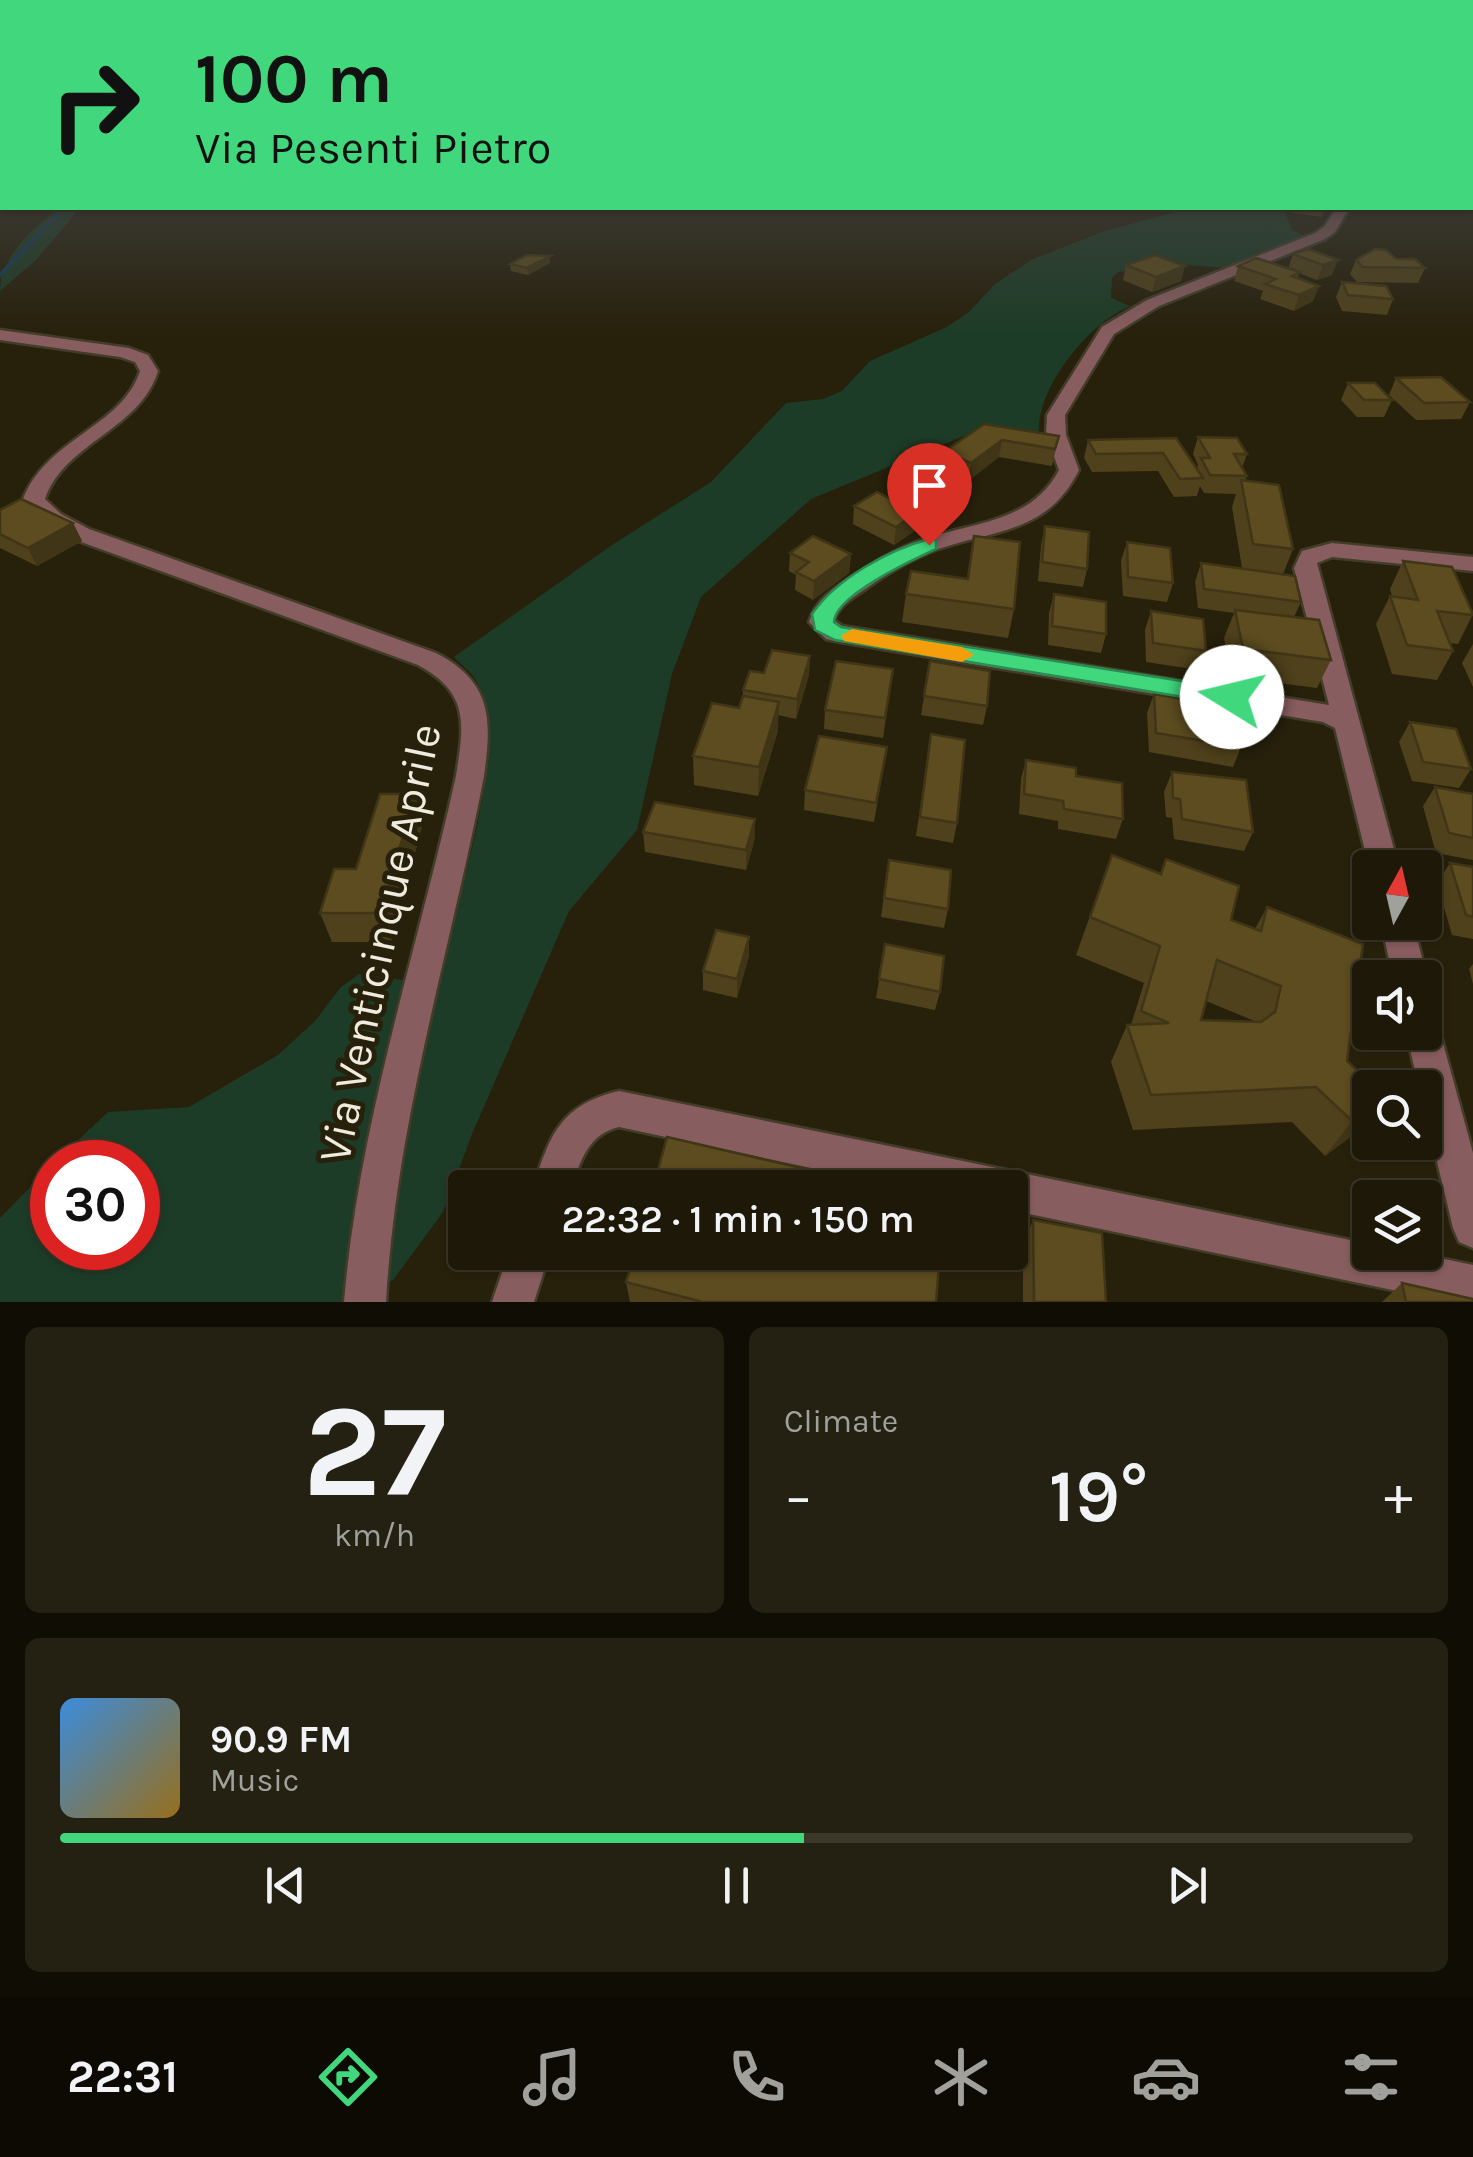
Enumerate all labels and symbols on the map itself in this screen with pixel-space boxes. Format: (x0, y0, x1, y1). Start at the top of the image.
pin (887, 443, 972, 546)
position arrow (1180, 645, 1284, 749)
street label: Via Venticinque Aprile (308, 719, 453, 1167)
north arrow (1352, 850, 1442, 940)
speed limit sign: 30 (30, 1140, 160, 1270)

